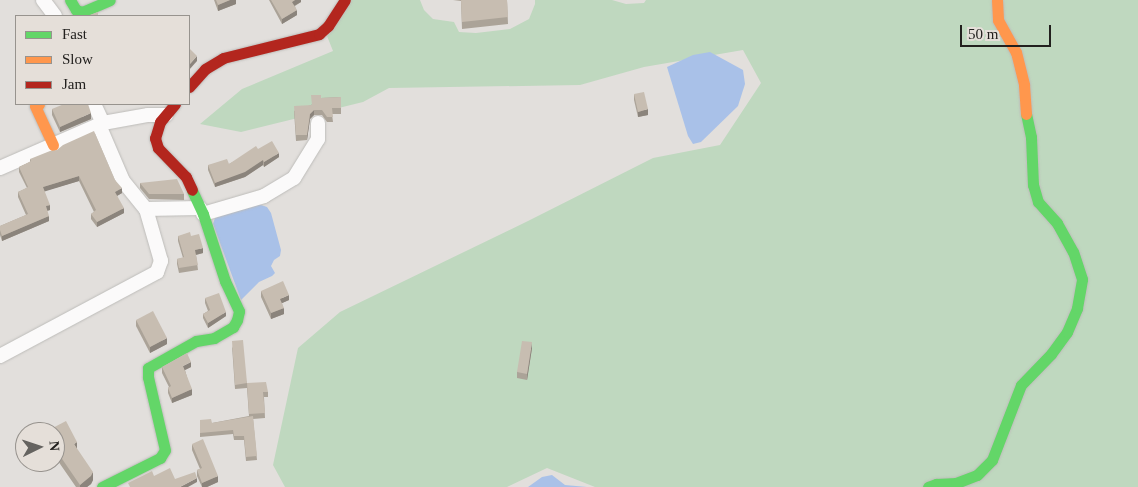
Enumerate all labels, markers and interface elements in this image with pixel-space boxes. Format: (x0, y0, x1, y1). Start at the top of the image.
legend (15, 15, 190, 105)
scale bar (963, 15, 1054, 47)
text: Fast (62, 26, 87, 42)
text: 50 m (968, 26, 998, 42)
text: Slow (62, 51, 93, 67)
text: Jam (62, 76, 86, 92)
north arrow (15, 422, 65, 472)
text: N (47, 440, 62, 452)

